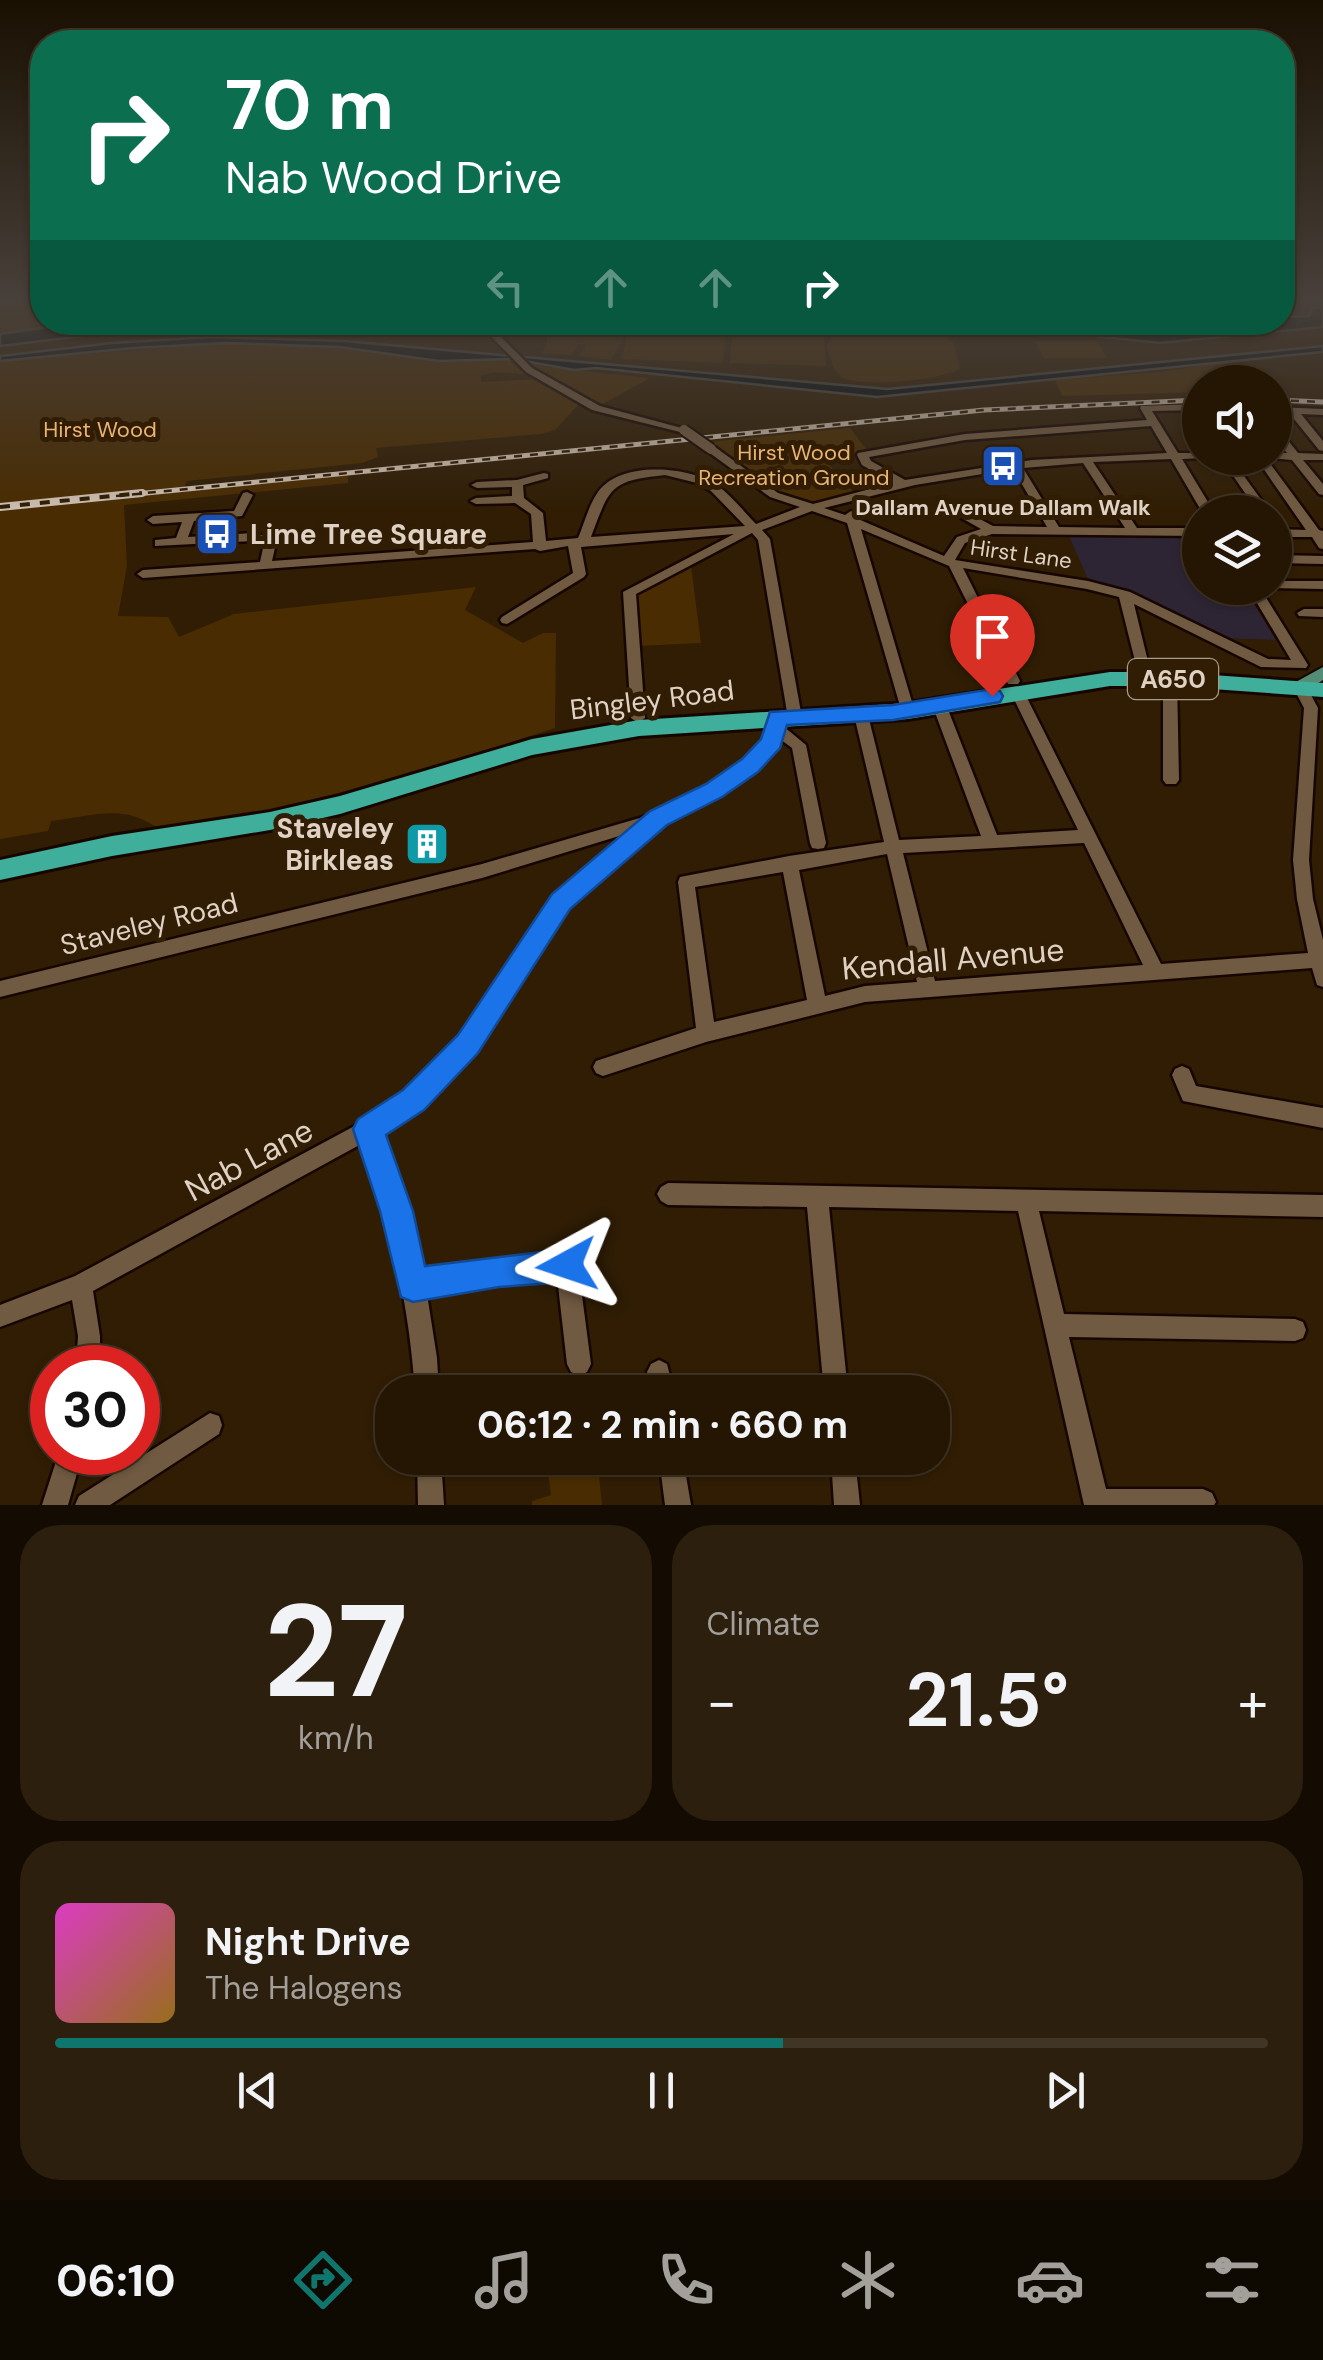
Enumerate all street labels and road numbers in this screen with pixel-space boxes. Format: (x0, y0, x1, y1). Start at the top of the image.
street label: Hirst Lane (968, 533, 1074, 575)
road number: A650 (1128, 659, 1218, 699)
street label: Bingley Road (568, 672, 736, 728)
street label: Staveley Road (56, 884, 242, 964)
street label: Kendall Avenue (840, 928, 1066, 990)
street label: Nab Lane (178, 1109, 320, 1211)

